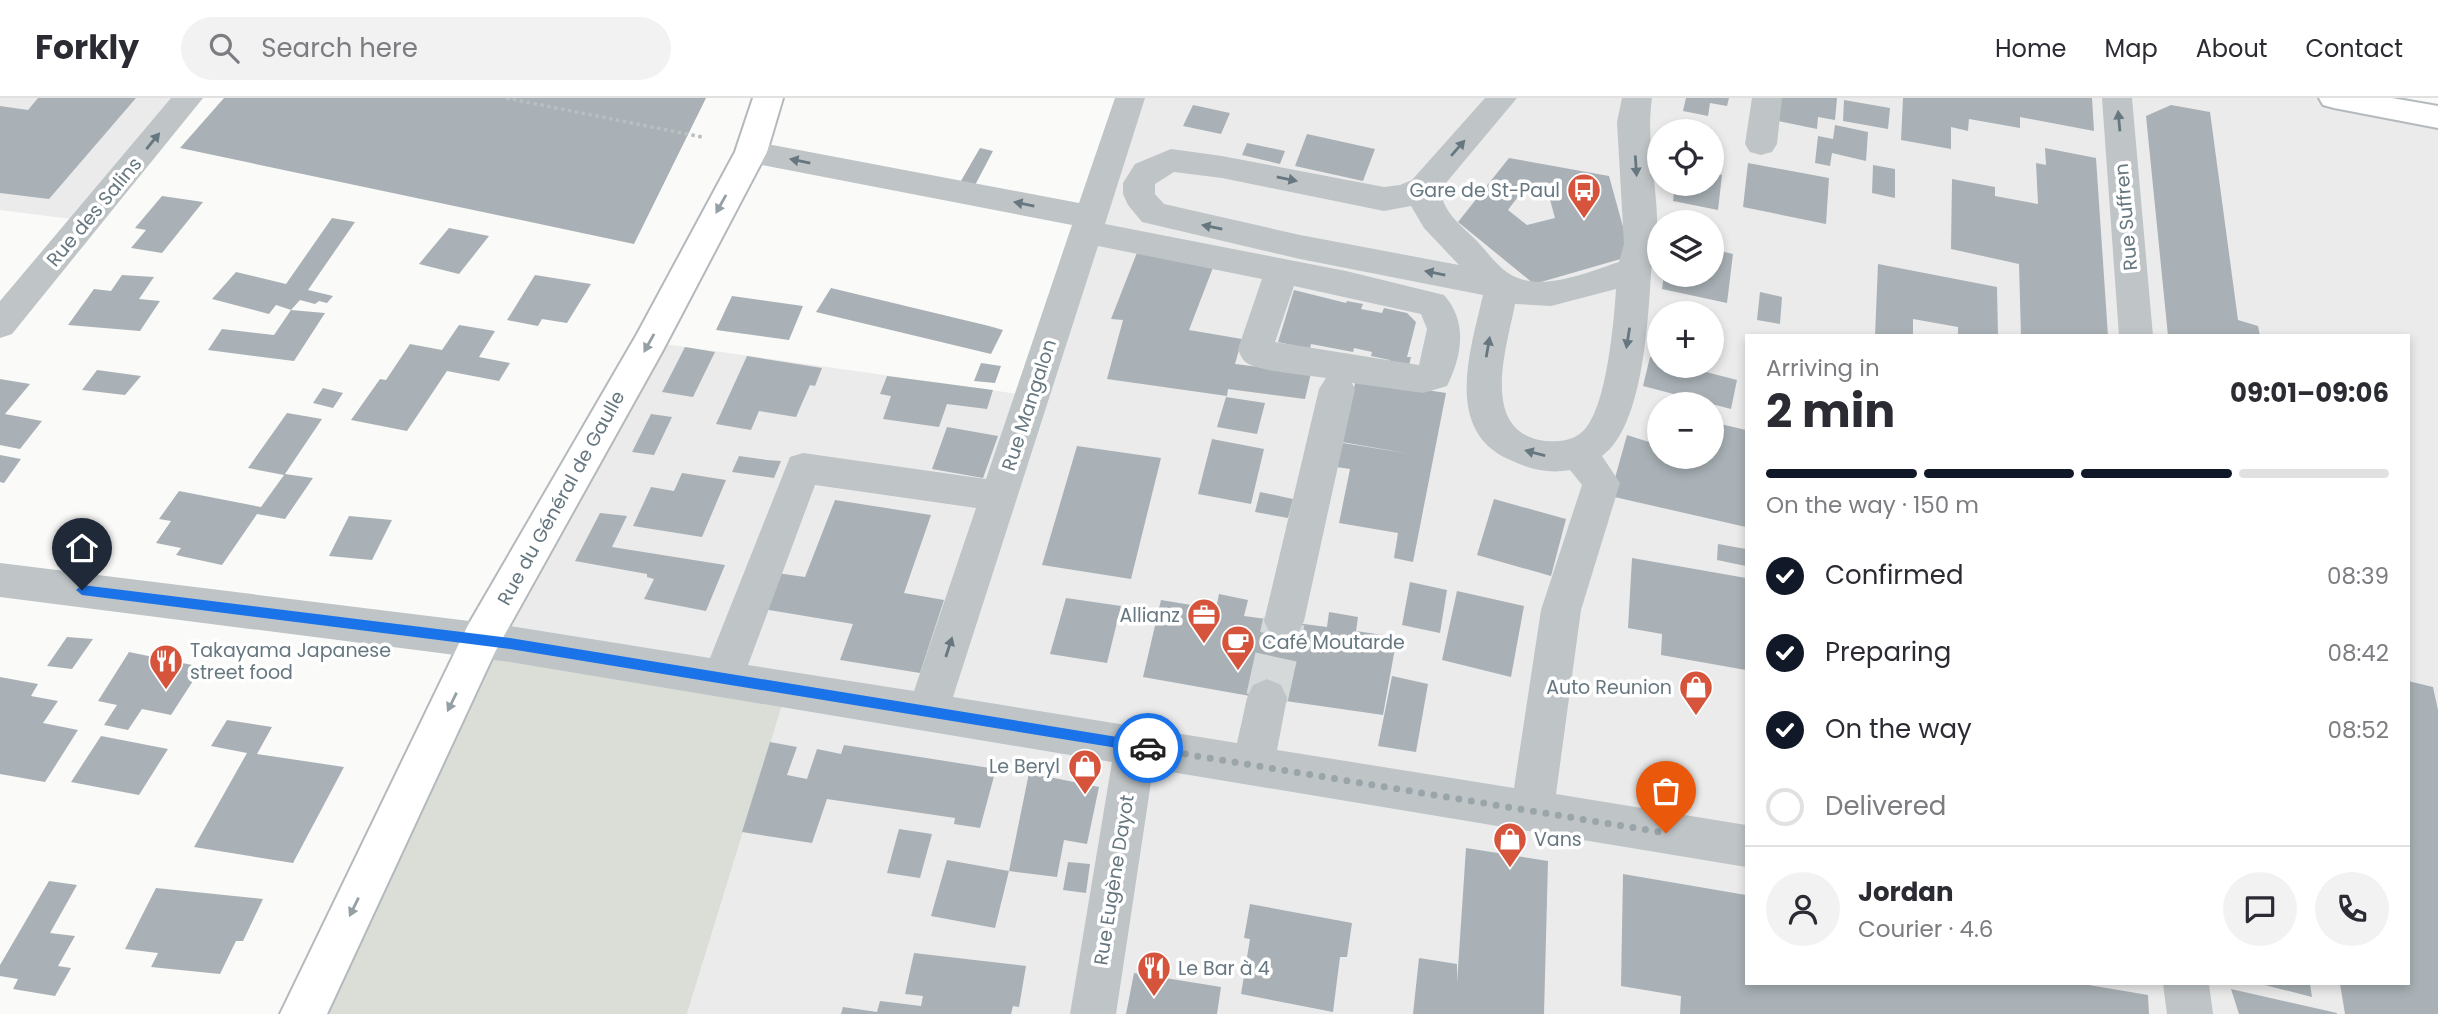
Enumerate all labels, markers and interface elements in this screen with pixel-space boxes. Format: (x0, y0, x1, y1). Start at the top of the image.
search box (181, 17, 671, 80)
text: Forkly (35, 24, 139, 71)
icon: search (205, 29, 243, 67)
text: Search here (261, 30, 418, 66)
text: Home (1995, 32, 2067, 65)
text: Map (2105, 32, 2158, 65)
text: About (2196, 32, 2267, 65)
text: Contact (2305, 32, 2403, 65)
one-way arrow (2113, 110, 2124, 132)
map controls (1647, 119, 1724, 469)
button: locate (1647, 119, 1724, 196)
one-way arrow (145, 132, 160, 149)
one-way arrow (1450, 139, 1466, 157)
street label: Rue des Salins (40, 151, 148, 273)
one-way arrow (789, 155, 811, 166)
one-way arrow (1631, 155, 1642, 177)
street label: Rue Suffren (2108, 162, 2144, 272)
bus stop icon: Gare de St-Paul (1565, 171, 1603, 220)
one-way arrow (1276, 174, 1298, 185)
place label: Gare de St-Paul (1410, 177, 1560, 204)
one-way arrow (715, 195, 727, 214)
one-way arrow (1013, 198, 1035, 209)
button: layers (1647, 210, 1724, 287)
one-way arrow (1201, 222, 1223, 233)
one-way arrow (1424, 267, 1446, 278)
button: + (1647, 301, 1724, 378)
one-way arrow (1622, 327, 1633, 349)
one-way arrow (643, 333, 655, 352)
street label: Rue Mangalon (995, 336, 1063, 474)
one-way arrow (1483, 336, 1494, 358)
text: Arriving in (1766, 352, 1880, 384)
text: 09:01–09:06 (2230, 375, 2389, 411)
text: 2 min (1766, 379, 1895, 443)
street label: Rue du Général de Gaulle (491, 386, 631, 610)
button: − (1647, 392, 1724, 469)
one-way arrow (1524, 447, 1546, 458)
text: On the way · 150 m (1766, 489, 1979, 521)
pin (52, 518, 112, 590)
icon: home (63, 529, 101, 567)
icon: check (1766, 557, 1804, 595)
text: Confirmed (1825, 557, 1963, 593)
text: 08:39 (2327, 560, 2389, 592)
office icon: Allianz (1185, 596, 1223, 645)
place label: Allianz (1120, 602, 1180, 629)
cafe icon: Café Moutarde (1219, 623, 1257, 672)
place label: Café Moutarde (1262, 629, 1405, 656)
icon: check (1766, 634, 1804, 672)
text: Preparing (1825, 634, 1951, 670)
one-way arrow (944, 636, 954, 657)
place label: Takayama Japanese street food (190, 637, 391, 686)
text: 08:42 (2327, 637, 2389, 669)
restaurant icon: Takayama Japanese street food (147, 642, 185, 691)
shop icon: Auto Reunion (1677, 668, 1715, 717)
place label: Auto Reunion (1546, 674, 1672, 701)
one-way arrow (446, 692, 457, 712)
icon: check (1766, 711, 1804, 749)
text: On the way (1825, 711, 1972, 747)
courier (1113, 713, 1183, 783)
text: 08:52 (2327, 714, 2389, 746)
icon: car (1129, 729, 1167, 767)
shop icon: Le Beryl (1066, 747, 1104, 796)
place label: Le Beryl (989, 753, 1060, 780)
pin (1636, 761, 1696, 833)
icon: bag (1647, 772, 1685, 810)
text: Delivered (1825, 788, 1946, 824)
street label: Rue Eugène Dayot (1087, 793, 1141, 967)
shop icon: Vans (1491, 820, 1529, 869)
place label: Vans (1534, 826, 1582, 853)
button: person (1766, 872, 1840, 946)
button: chat (2223, 872, 2297, 946)
button: phone (2315, 872, 2389, 946)
text: Jordan (1858, 874, 1954, 910)
one-way arrow (348, 897, 359, 917)
text: Courier · 4.6 (1858, 913, 1993, 945)
restaurant icon: Le Bar à 4 (1135, 949, 1173, 998)
place label: Le Bar à 4 (1178, 955, 1270, 982)

